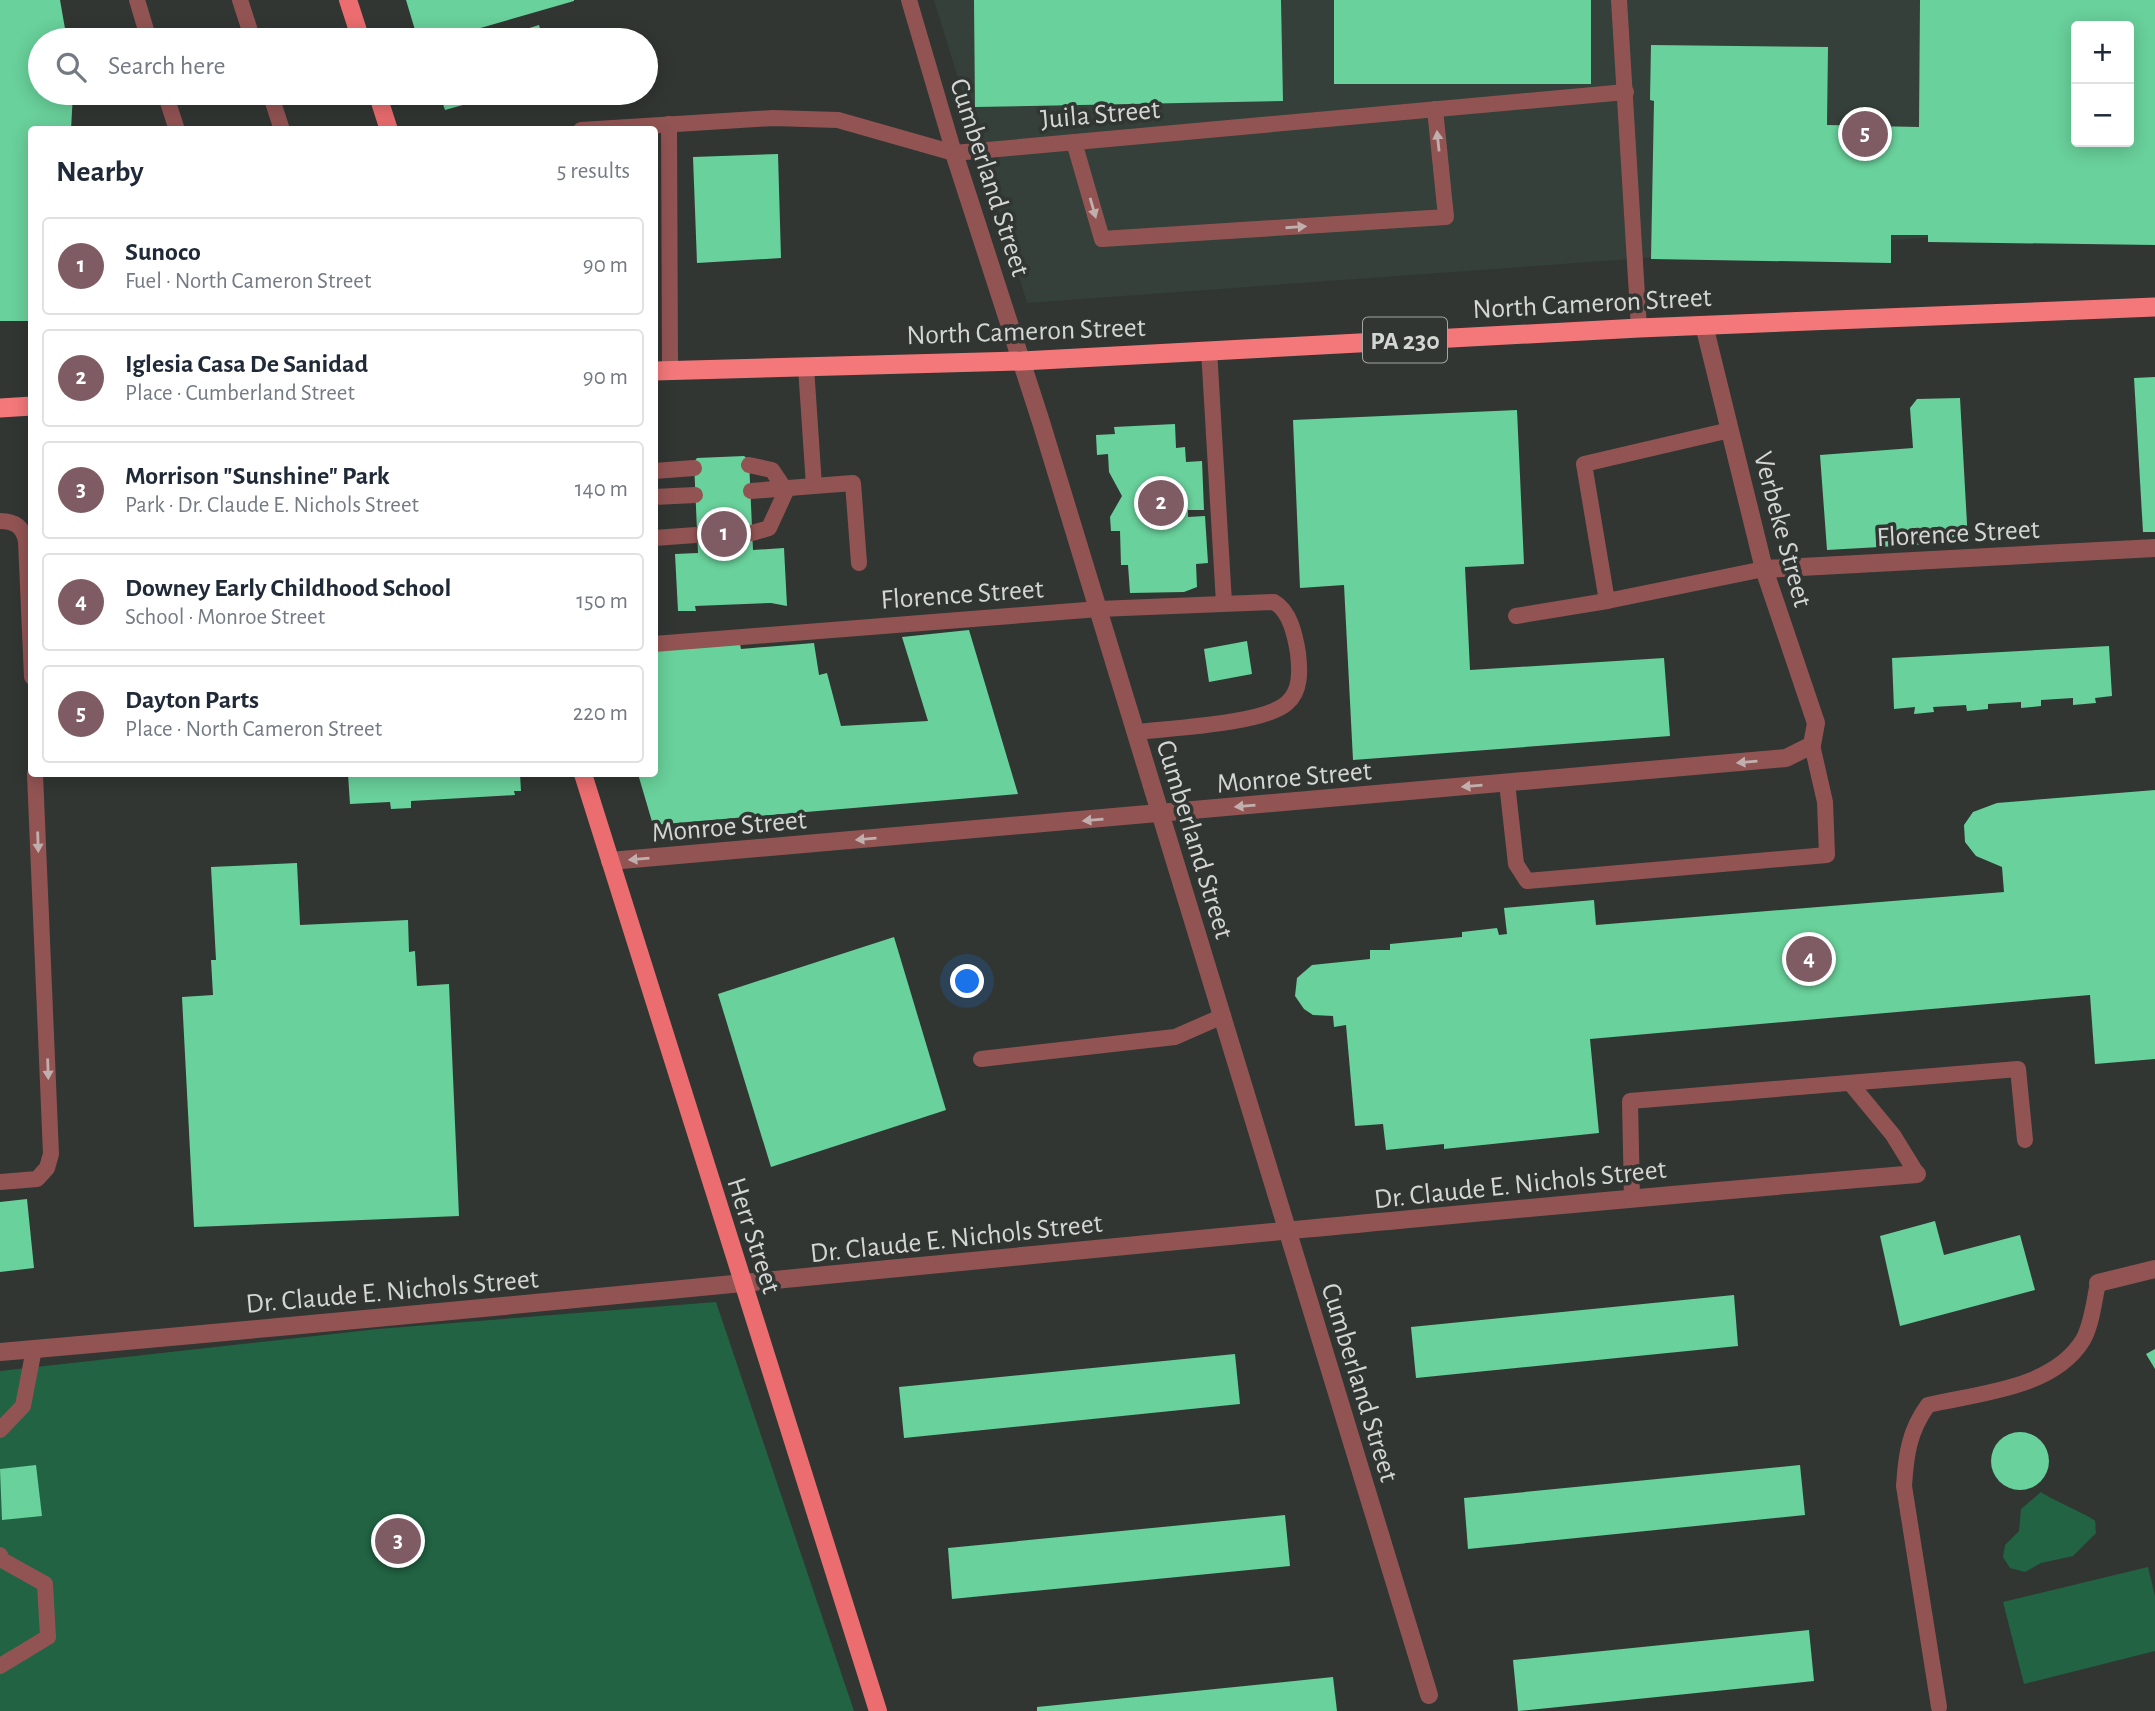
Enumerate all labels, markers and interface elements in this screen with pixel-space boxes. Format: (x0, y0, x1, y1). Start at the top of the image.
map controls (2071, 21, 2134, 147)
button: + (2071, 21, 2134, 84)
search box (28, 28, 658, 105)
icon: search (52, 48, 90, 86)
text: Search here (108, 53, 226, 79)
street label: Cumberland Street (944, 75, 1034, 280)
button: − (2071, 84, 2134, 147)
street label: Juila Street (1039, 96, 1161, 134)
pin: 5 (1842, 108, 1888, 160)
one-way arrow (1432, 130, 1443, 152)
text: Nearby (56, 157, 144, 187)
text: 5 results (557, 160, 630, 183)
one-way arrow (1088, 198, 1098, 219)
one-way arrow (1285, 221, 1307, 232)
text: Sunoco (125, 239, 201, 265)
text: 1 (77, 254, 85, 277)
text: 90 m (583, 254, 628, 277)
text: Fuel · North Cameron Street (125, 270, 371, 293)
street label: North Cameron Street (1472, 284, 1712, 324)
street label: North Cameron Street (906, 314, 1146, 350)
road number: PA 230 (1363, 318, 1447, 362)
text: Iglesia Casa De Sanidad (125, 351, 368, 377)
text: 2 (76, 366, 86, 389)
text: 90 m (583, 366, 628, 389)
text: Place · Cumberland Street (125, 382, 355, 405)
street label: Verbeke Street (1748, 449, 1816, 610)
text: Morrison "Sunshine" Park (125, 463, 390, 489)
pin: 2 (1138, 477, 1184, 529)
text: 3 (76, 478, 86, 501)
text: 140 m (575, 478, 628, 501)
text: Park · Dr. Claude E. Nichols Street (125, 494, 419, 517)
pin: 1 (701, 508, 747, 560)
street label: Florence Street (1876, 516, 2040, 552)
text: Downey Early Childhood School (125, 575, 451, 601)
street label: Florence Street (880, 575, 1045, 615)
text: 4 (75, 590, 87, 613)
text: 150 m (576, 590, 628, 613)
text: School · Monroe Street (125, 606, 325, 629)
text: Dayton Parts (125, 687, 259, 713)
text: 5 (76, 702, 86, 725)
text: 220 m (573, 702, 628, 725)
text: Place · North Cameron Street (125, 718, 382, 741)
street label: Cumberland Street (1151, 737, 1238, 942)
street label: Monroe Street (1216, 757, 1373, 799)
one-way arrow (1736, 757, 1758, 768)
one-way arrow (1460, 781, 1482, 792)
one-way arrow (1234, 801, 1256, 812)
street label: Monroe Street (651, 806, 808, 848)
one-way arrow (1081, 815, 1103, 826)
one-way arrow (33, 831, 44, 853)
one-way arrow (855, 834, 877, 845)
one-way arrow (628, 854, 650, 865)
pin: 4 (1786, 933, 1832, 985)
your location (950, 964, 984, 998)
one-way arrow (42, 1058, 53, 1080)
street label: Dr. Claude E. Nichols Street (1373, 1156, 1668, 1214)
street label: Herr Street (721, 1174, 785, 1297)
street label: Dr. Claude E. Nichols Street (809, 1210, 1104, 1268)
street label: Dr. Claude E. Nichols Street (245, 1265, 540, 1319)
street label: Cumberland Street (1316, 1280, 1403, 1485)
pin: 3 (375, 1515, 421, 1567)

